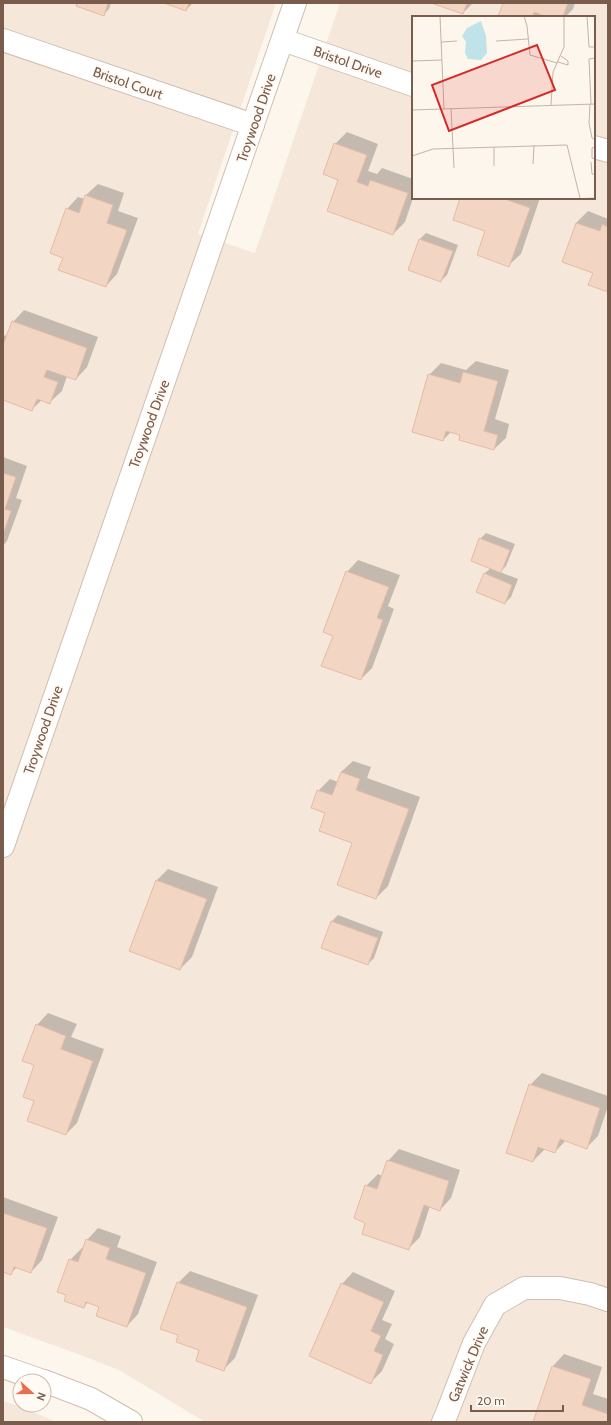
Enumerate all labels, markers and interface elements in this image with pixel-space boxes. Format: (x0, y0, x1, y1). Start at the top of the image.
inset map (412, 16, 595, 199)
street label: Bristol Drive (311, 42, 385, 82)
street label: Bristol Court (91, 63, 166, 103)
street label: Troywood Drive (232, 71, 280, 165)
street label: Troywood Drive (125, 377, 173, 471)
street label: Troywood Drive (19, 683, 67, 777)
street label: Gatwick Drive (444, 1323, 492, 1405)
north arrow (12, 1373, 52, 1413)
scale bar (471, 1387, 563, 1413)
text: N (33, 1390, 49, 1403)
text: 20 m (477, 1393, 505, 1408)

